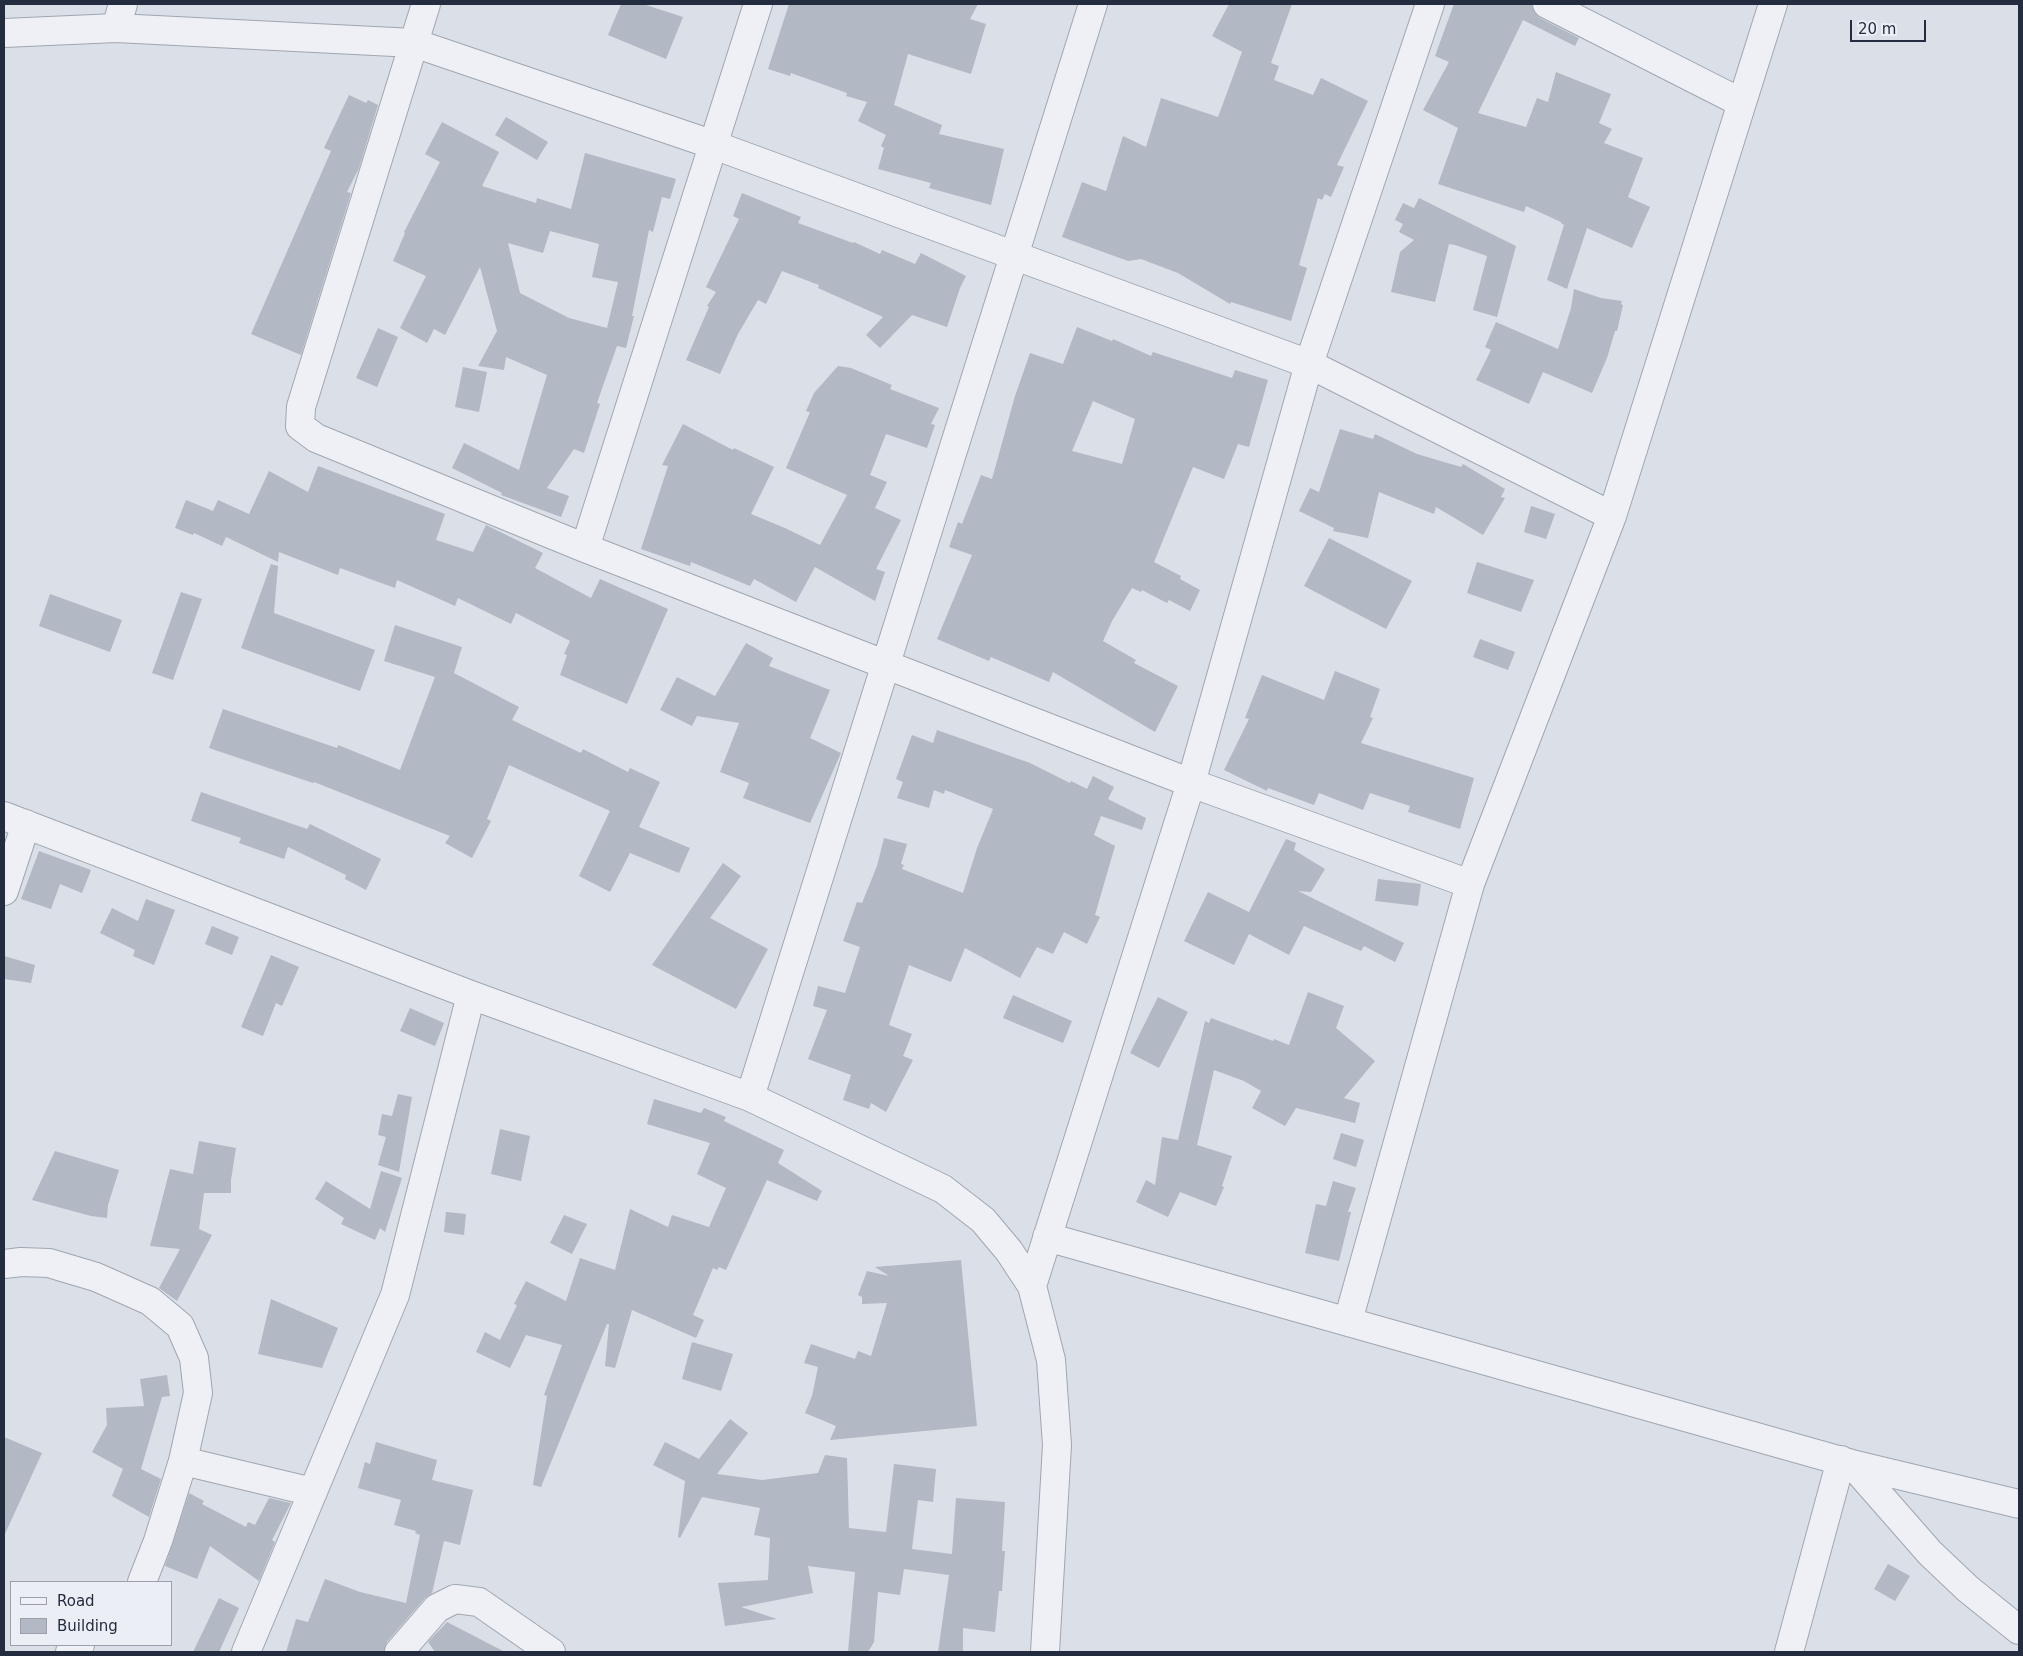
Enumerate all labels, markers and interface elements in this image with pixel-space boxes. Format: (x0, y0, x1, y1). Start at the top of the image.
scale bar (1853, 10, 1929, 42)
text: 20 m (1858, 20, 1896, 38)
legend (10, 1581, 172, 1646)
text: Road (57, 1592, 95, 1610)
text: Building (57, 1617, 118, 1635)

